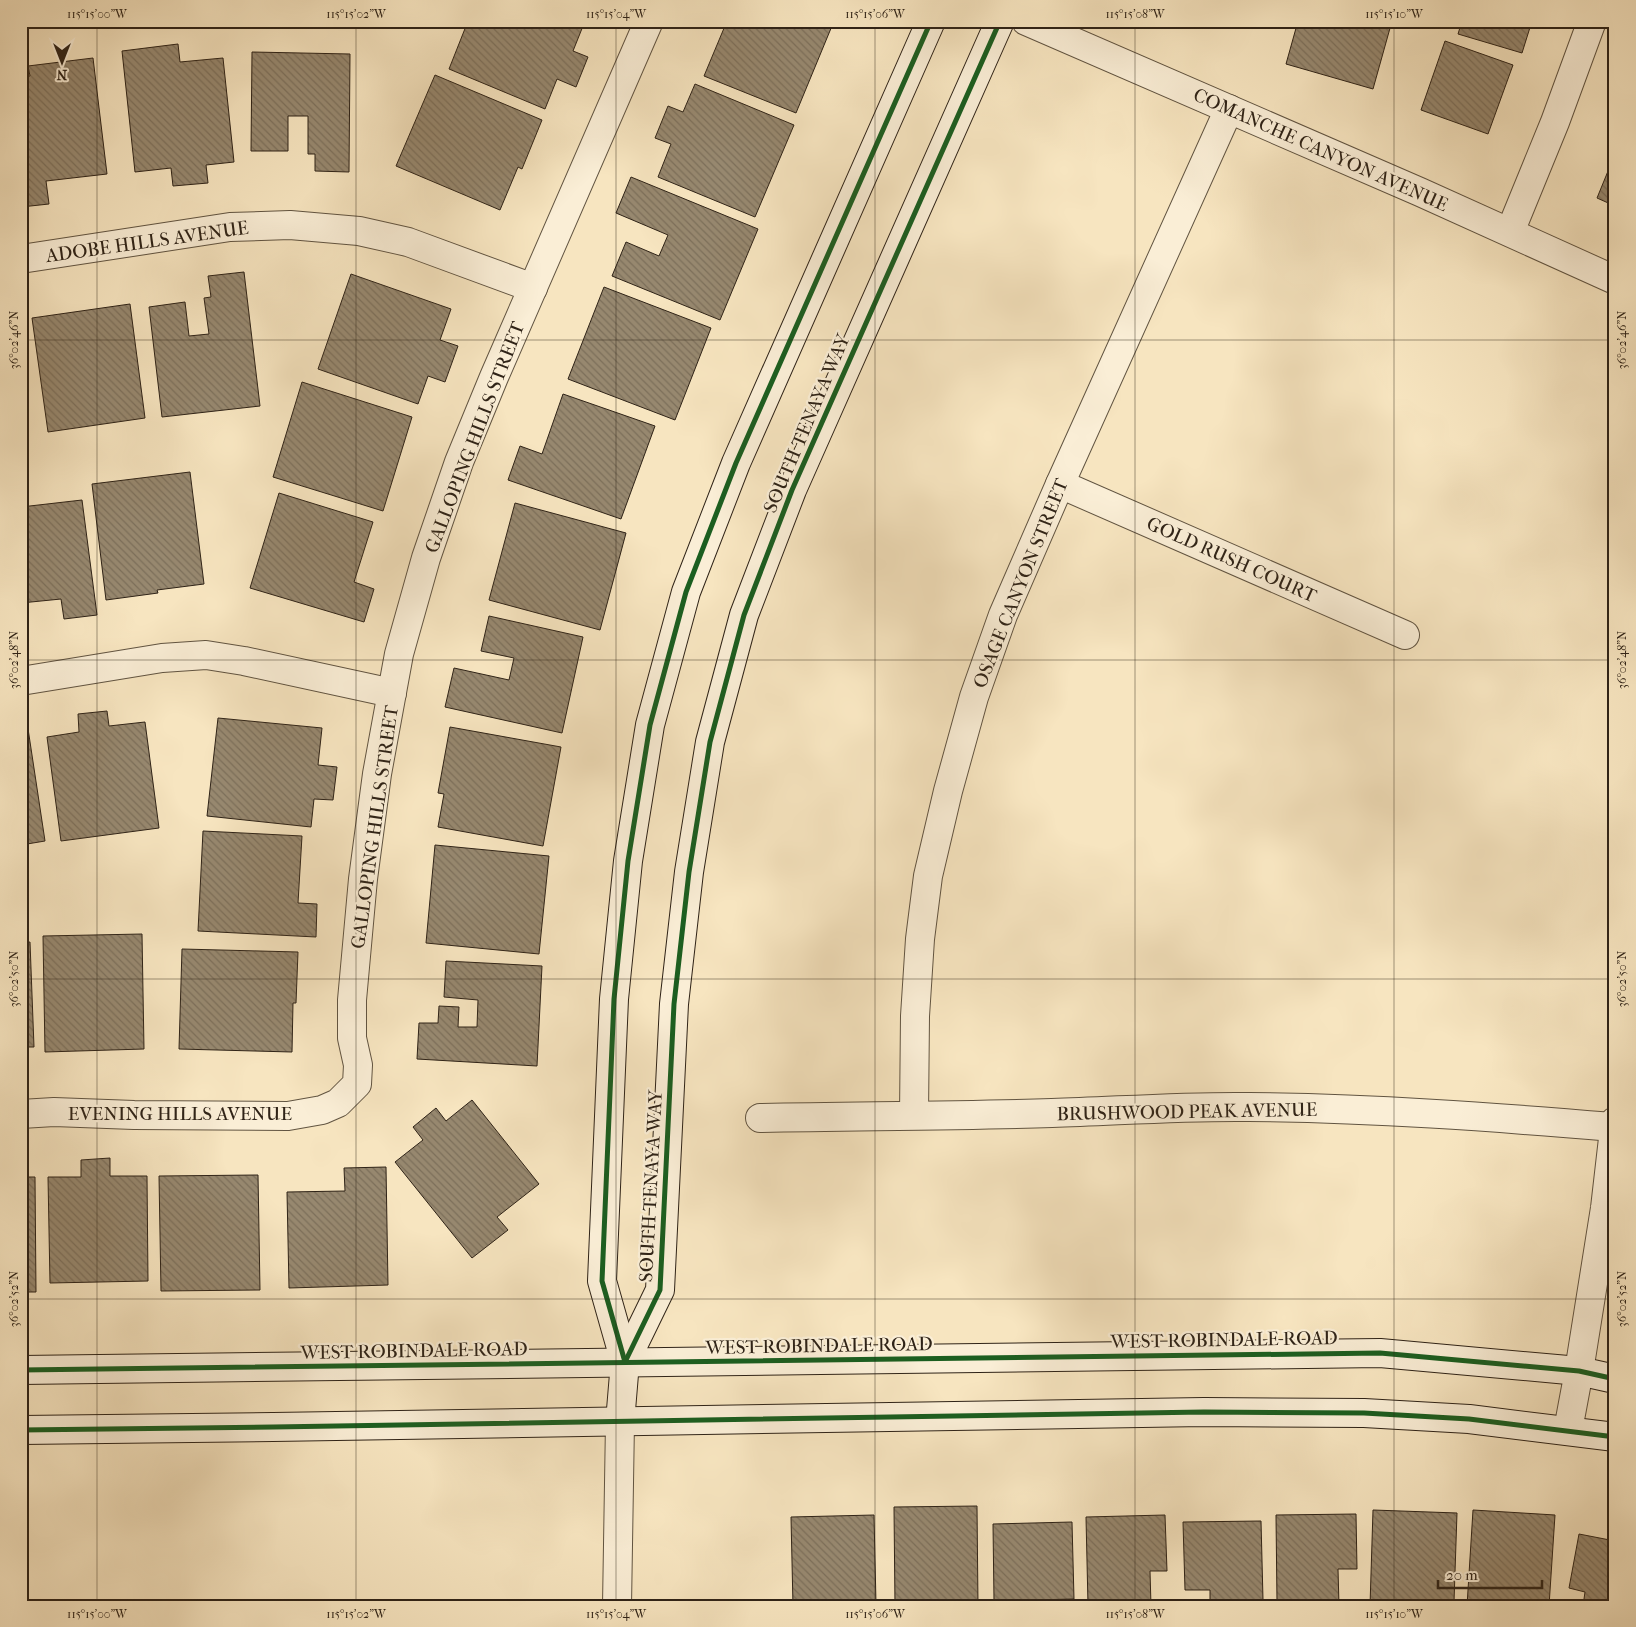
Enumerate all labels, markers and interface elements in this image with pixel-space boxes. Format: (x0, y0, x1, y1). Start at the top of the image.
text: 115°15'00"W (67, 7, 128, 21)
text: 115°15'02"W (326, 7, 387, 21)
text: 115°15'04"W (586, 7, 647, 21)
text: 115°15'06"W (845, 7, 906, 21)
text: 115°15'08"W (1105, 7, 1166, 21)
text: 115°15'10"W (1365, 7, 1424, 21)
north arrow (38, 38, 88, 88)
text: N (56, 66, 67, 83)
street label: COMANCHE CANYON AVENUE (1190, 84, 1452, 216)
street label: ADOBE HILLS AVENUE (43, 217, 250, 267)
text: 36°02'46"N (7, 311, 21, 369)
text: 36°02'46"N (1615, 311, 1629, 369)
street label: GALLOPING HILLS STREET (421, 319, 529, 556)
street label: SOUTH TENAYA WAY (759, 330, 855, 516)
street label: OSAGE CANYON STREET (969, 475, 1073, 691)
street label: GOLD RUSH COURT (1143, 513, 1320, 607)
text: 36°02'48"N (7, 631, 21, 689)
text: 36°02'48"N (1615, 631, 1629, 689)
street label: GALLOPING HILLS STREET (347, 704, 403, 950)
text: 36°02'50"N (7, 951, 21, 1007)
text: 36°02'50"N (1615, 951, 1629, 1007)
street label: SOUTH TENAYA WAY (635, 1088, 667, 1283)
street label: BRUSHWOOD PEAK AVENUE (1057, 1099, 1318, 1125)
street label: EVENING HILLS AVENUE (68, 1103, 293, 1125)
text: 36°02'52"N (7, 1271, 21, 1327)
text: 36°02'52"N (1615, 1271, 1629, 1327)
street label: WEST ROBINDALE ROAD (1109, 1327, 1338, 1353)
street label: WEST ROBINDALE ROAD (704, 1333, 933, 1359)
street label: WEST ROBINDALE ROAD (299, 1338, 528, 1364)
scale bar (1438, 1557, 1542, 1589)
text: 20 m (1446, 1566, 1478, 1584)
text: 115°15'00"W (67, 1607, 128, 1621)
text: 115°15'02"W (326, 1607, 387, 1621)
text: 115°15'04"W (586, 1607, 647, 1621)
text: 115°15'06"W (845, 1607, 906, 1621)
text: 115°15'08"W (1105, 1607, 1166, 1621)
text: 115°15'10"W (1365, 1607, 1424, 1621)

